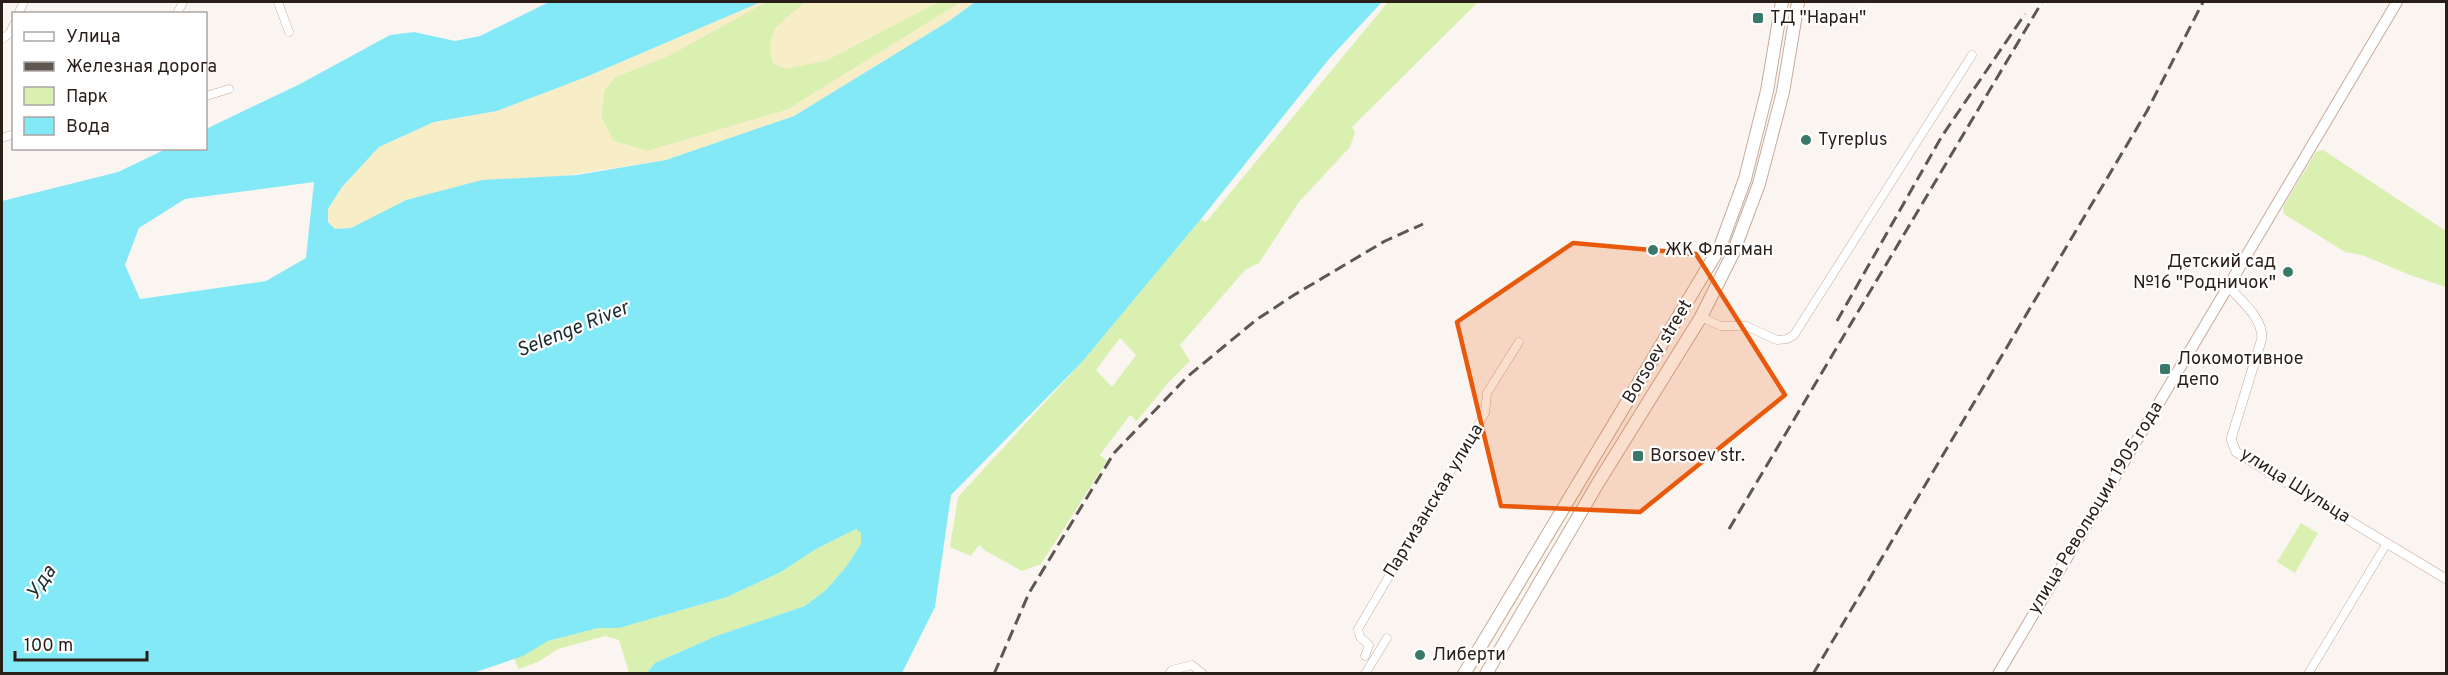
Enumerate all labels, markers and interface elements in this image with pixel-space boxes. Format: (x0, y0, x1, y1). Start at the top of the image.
place label: ТД "Наран" (1770, 7, 1866, 30)
marker: ТД "Наран" (1751, 11, 1765, 25)
legend (12, 12, 207, 150)
text: Улица (66, 26, 120, 49)
text: Железная дорога (66, 56, 217, 79)
text: Парк (66, 86, 108, 109)
text: Вода (66, 116, 110, 139)
place label: Tyreplus (1818, 129, 1887, 152)
marker: Tyreplus (1799, 133, 1813, 147)
place label: ЖК Флагман (1665, 239, 1773, 262)
marker: ЖК Флагман (1646, 243, 1660, 257)
place label: Детский сад №16 "Родничок" (2133, 251, 2276, 295)
marker: Детский сад №16 "Родничок" (2281, 265, 2295, 279)
water label: Selenge River (513, 295, 634, 364)
street label: Borsoev street (1618, 296, 1698, 408)
place label: Локомотивное депо (2177, 348, 2303, 392)
marker: Локомотивное депо (2158, 362, 2172, 376)
street label: улица Революции 1905 года (2023, 397, 2169, 619)
street label: Партизанская улица (1379, 420, 1489, 582)
street label: улица Шульца (2236, 443, 2354, 529)
place label: Borsoev str. (1650, 445, 1745, 468)
marker: Borsoev str. (1631, 449, 1645, 463)
water label: Уда (21, 560, 63, 605)
scale bar (15, 624, 147, 662)
text: 100 m (24, 635, 73, 658)
place label: Либерти (1432, 644, 1506, 667)
marker: Либерти (1413, 648, 1427, 662)

